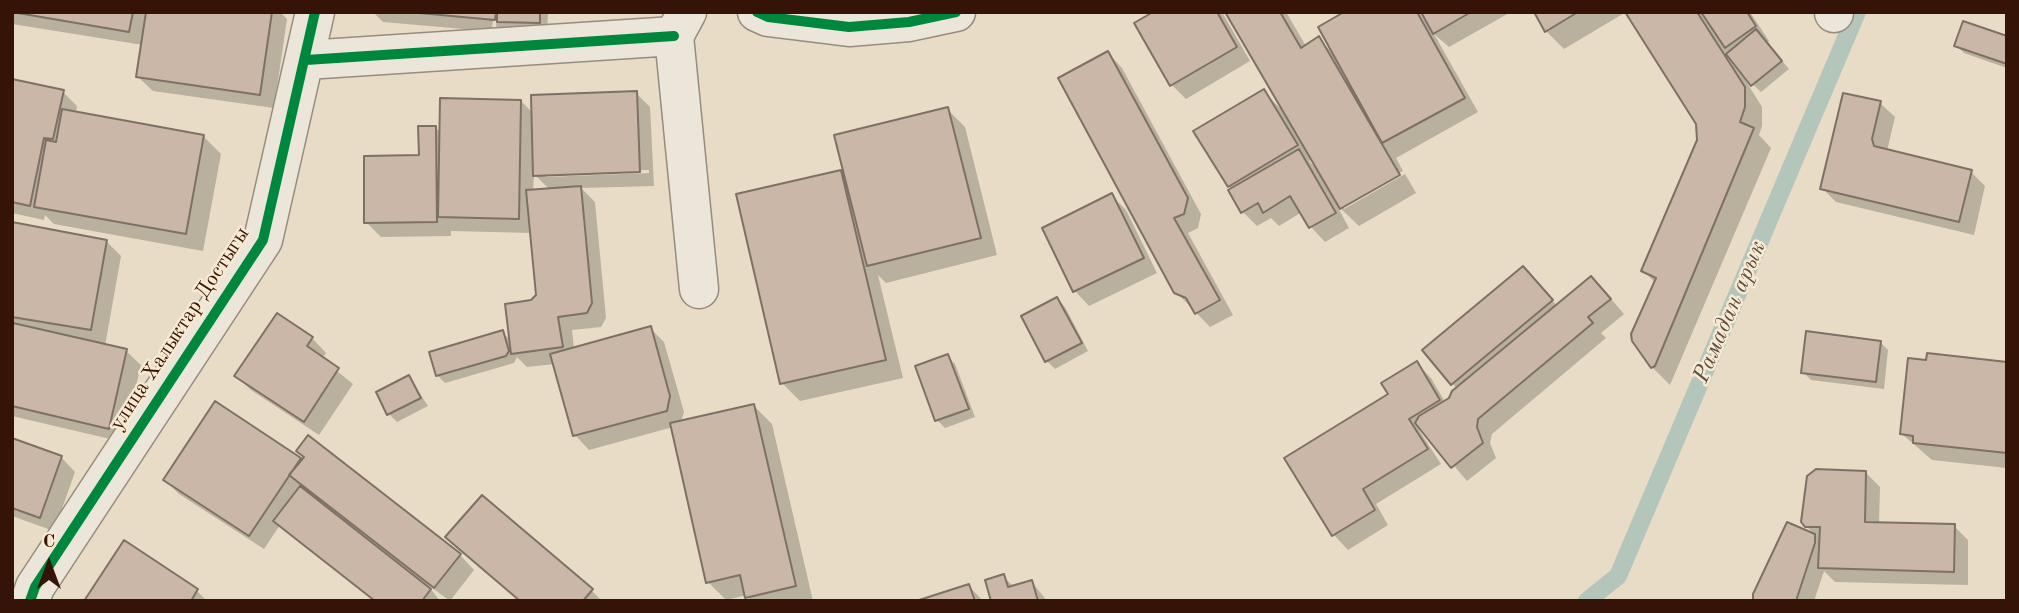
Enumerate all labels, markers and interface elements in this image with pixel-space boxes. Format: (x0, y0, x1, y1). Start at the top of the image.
street label: улица Халыктар Достыгы (105, 223, 255, 435)
water label: Рамадан арык (1688, 237, 1772, 387)
north arrow (14, 529, 84, 599)
text: С (43, 533, 55, 552)

